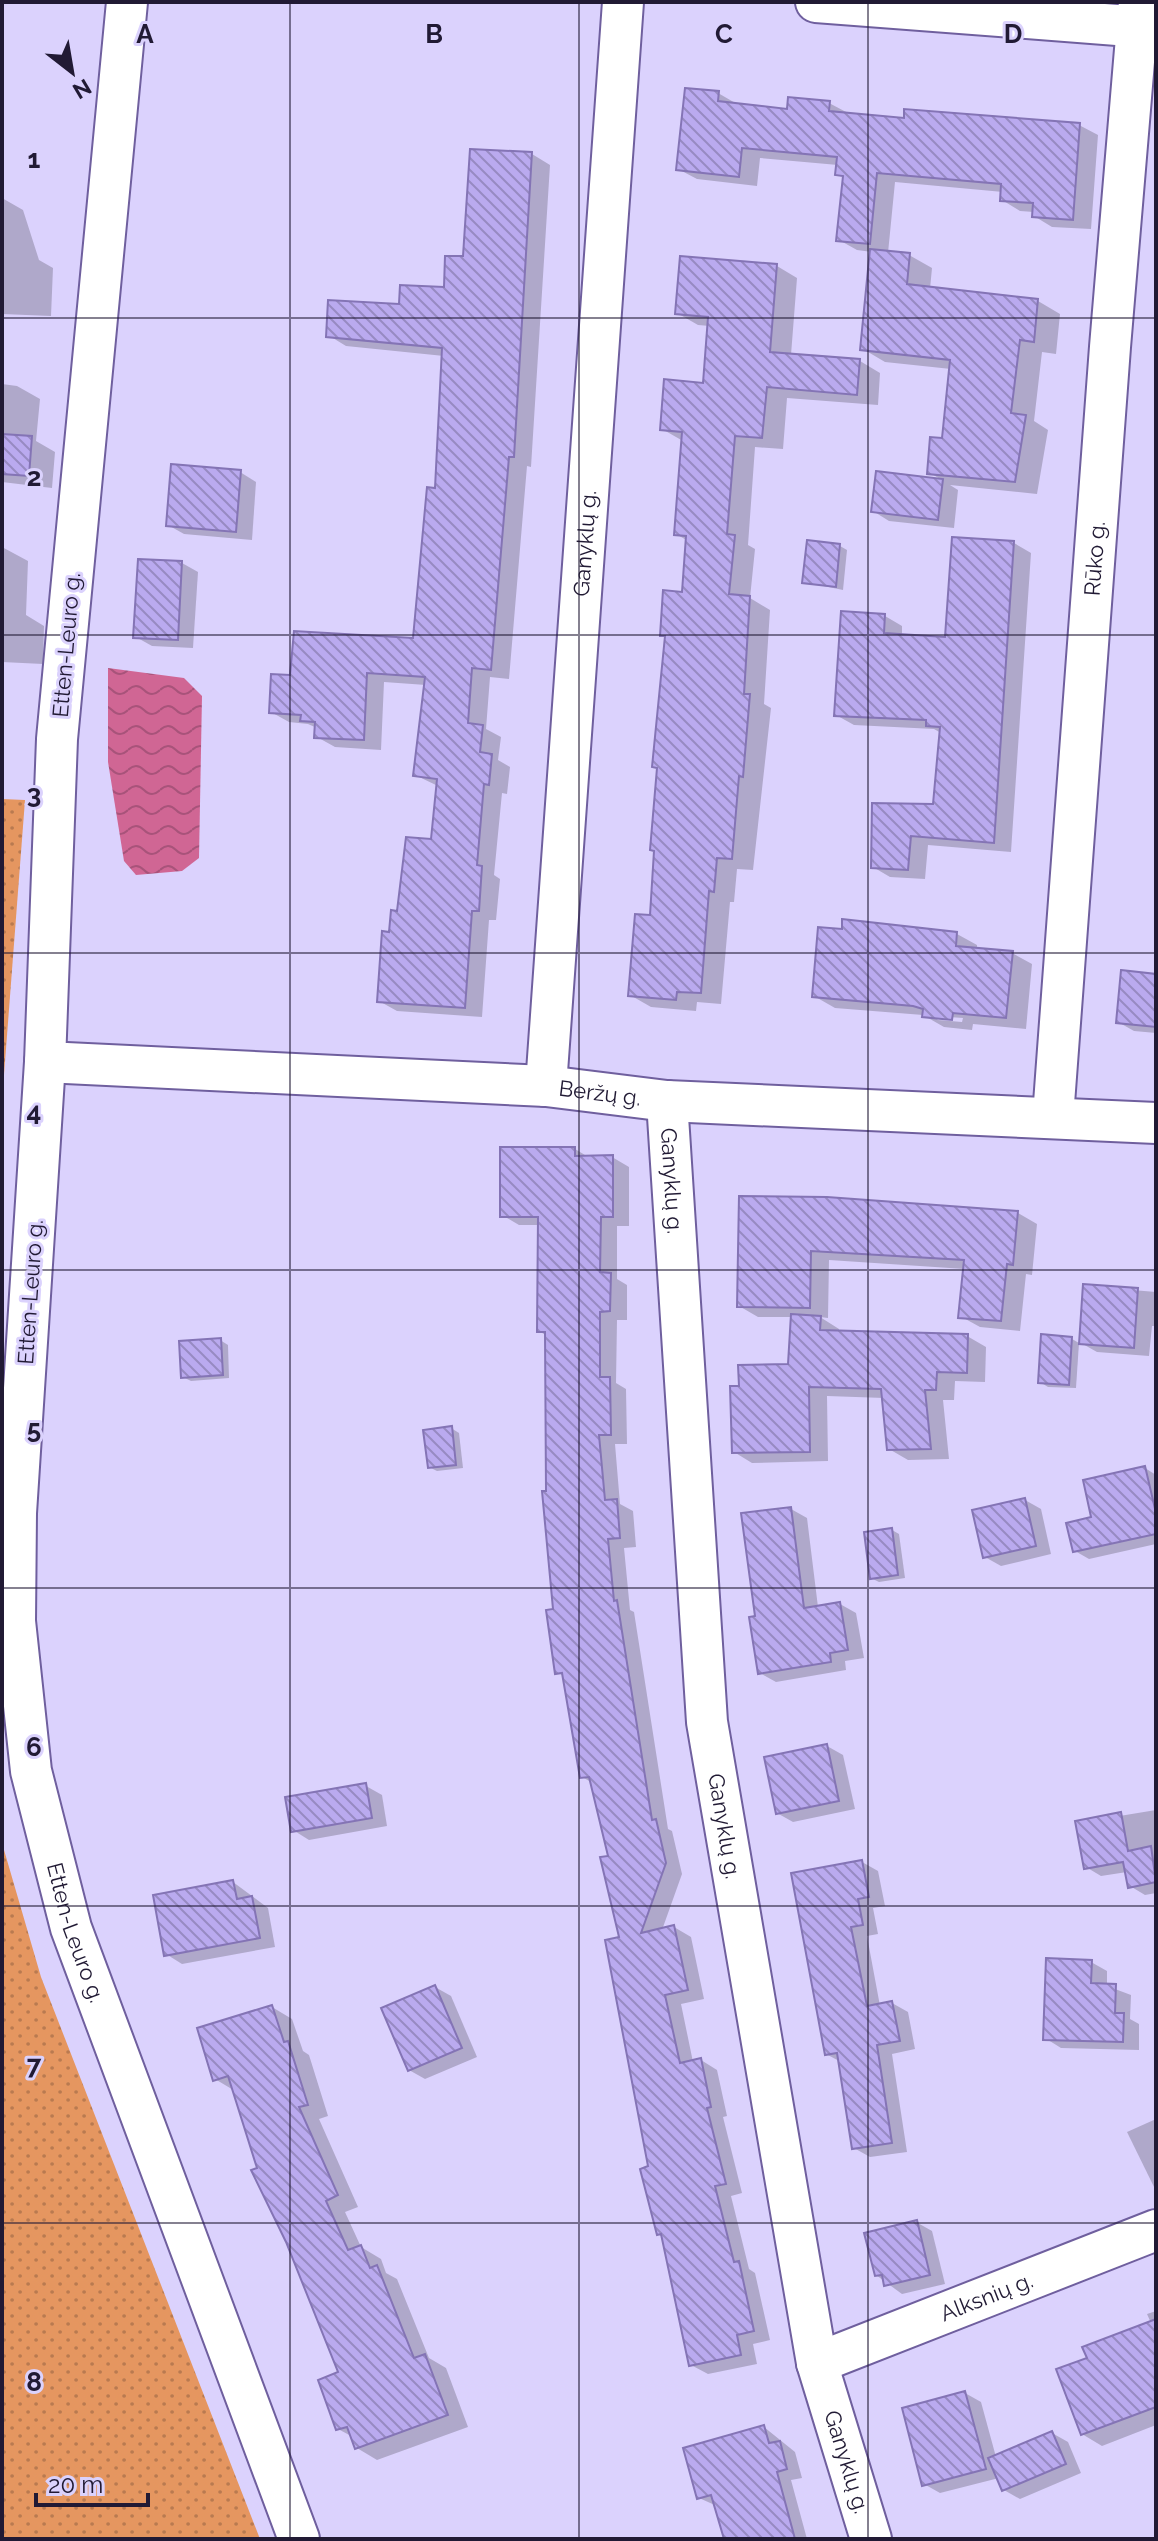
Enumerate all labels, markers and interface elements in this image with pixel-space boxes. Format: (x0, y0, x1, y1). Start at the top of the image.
text: A (136, 19, 154, 49)
text: B (425, 19, 443, 49)
text: C (715, 19, 733, 49)
text: D (1004, 19, 1022, 49)
north arrow (32, 32, 112, 112)
text: N (68, 74, 96, 105)
text: 1 (28, 144, 41, 174)
text: 2 (27, 462, 41, 492)
street label: Ganyklų g. (568, 489, 601, 597)
street label: Rūko g. (1079, 520, 1110, 597)
street label: Etten-Leuro g. (47, 572, 85, 718)
text: 3 (27, 779, 41, 809)
street label: Beržų g. (557, 1075, 643, 1111)
text: 4 (27, 1097, 41, 1127)
street label: Ganyklų g. (656, 1127, 689, 1235)
street label: Etten-Leuro g. (12, 1219, 48, 1365)
text: 5 (27, 1414, 41, 1444)
text: 6 (26, 1732, 42, 1762)
street label: Ganyklų g. (703, 1772, 747, 1881)
street label: Etten-Leuro g. (42, 1860, 111, 2006)
text: 7 (27, 2050, 42, 2080)
street label: Alksnių g. (936, 2267, 1036, 2326)
text: 8 (26, 2367, 42, 2397)
street label: Ganyklų g. (819, 2407, 875, 2516)
scale bar (36, 2457, 148, 2507)
text: 20 m (48, 2470, 103, 2499)

